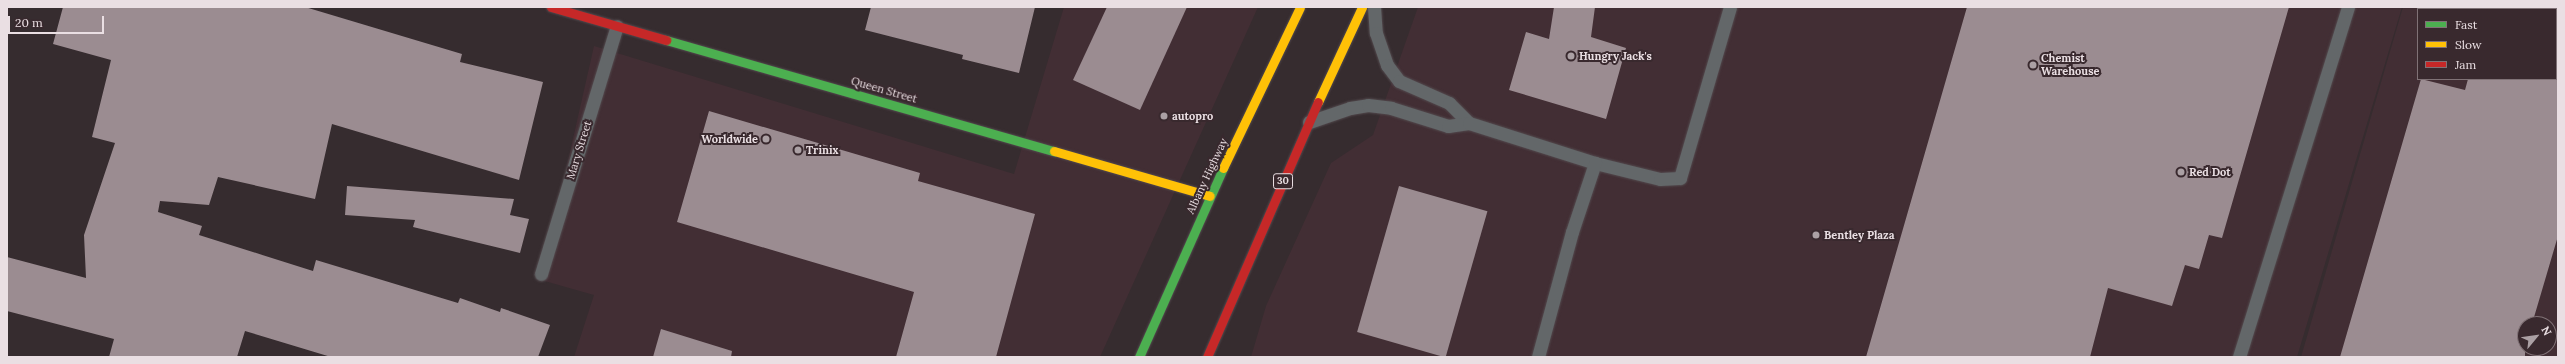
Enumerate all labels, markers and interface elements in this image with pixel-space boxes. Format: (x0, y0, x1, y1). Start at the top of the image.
scale bar (10, 8, 106, 34)
legend (2417, 8, 2557, 80)
text: 20 m (15, 15, 43, 30)
text: Fast (2455, 17, 2478, 32)
text: Slow (2455, 37, 2482, 52)
place label: Hungry Jack's (1579, 49, 1652, 63)
marker: Hungry Jack's (1566, 51, 1576, 61)
place label: Chemist Warehouse (2041, 52, 2099, 78)
text: Jam (2455, 57, 2476, 72)
marker: Chemist Warehouse (2028, 60, 2038, 70)
street label: Queen Street (850, 74, 918, 106)
place label: autopro (1172, 109, 1213, 123)
marker: autopro (1159, 111, 1169, 121)
street label: Mary Street (564, 119, 594, 181)
place label: Worldwide (701, 132, 758, 146)
marker: Worldwide (761, 134, 771, 144)
street label: Albany Highway (1184, 136, 1230, 216)
place label: Trinix (806, 143, 839, 157)
marker: Trinix (793, 145, 803, 155)
place label: Red Dot (2189, 165, 2231, 179)
marker: Red Dot (2176, 167, 2186, 177)
road number: 30 (1273, 173, 1293, 189)
place label: Bentley Plaza (1824, 228, 1895, 242)
marker: Bentley Plaza (1811, 230, 1821, 240)
north arrow (2517, 316, 2557, 356)
text: N (2538, 324, 2555, 338)

